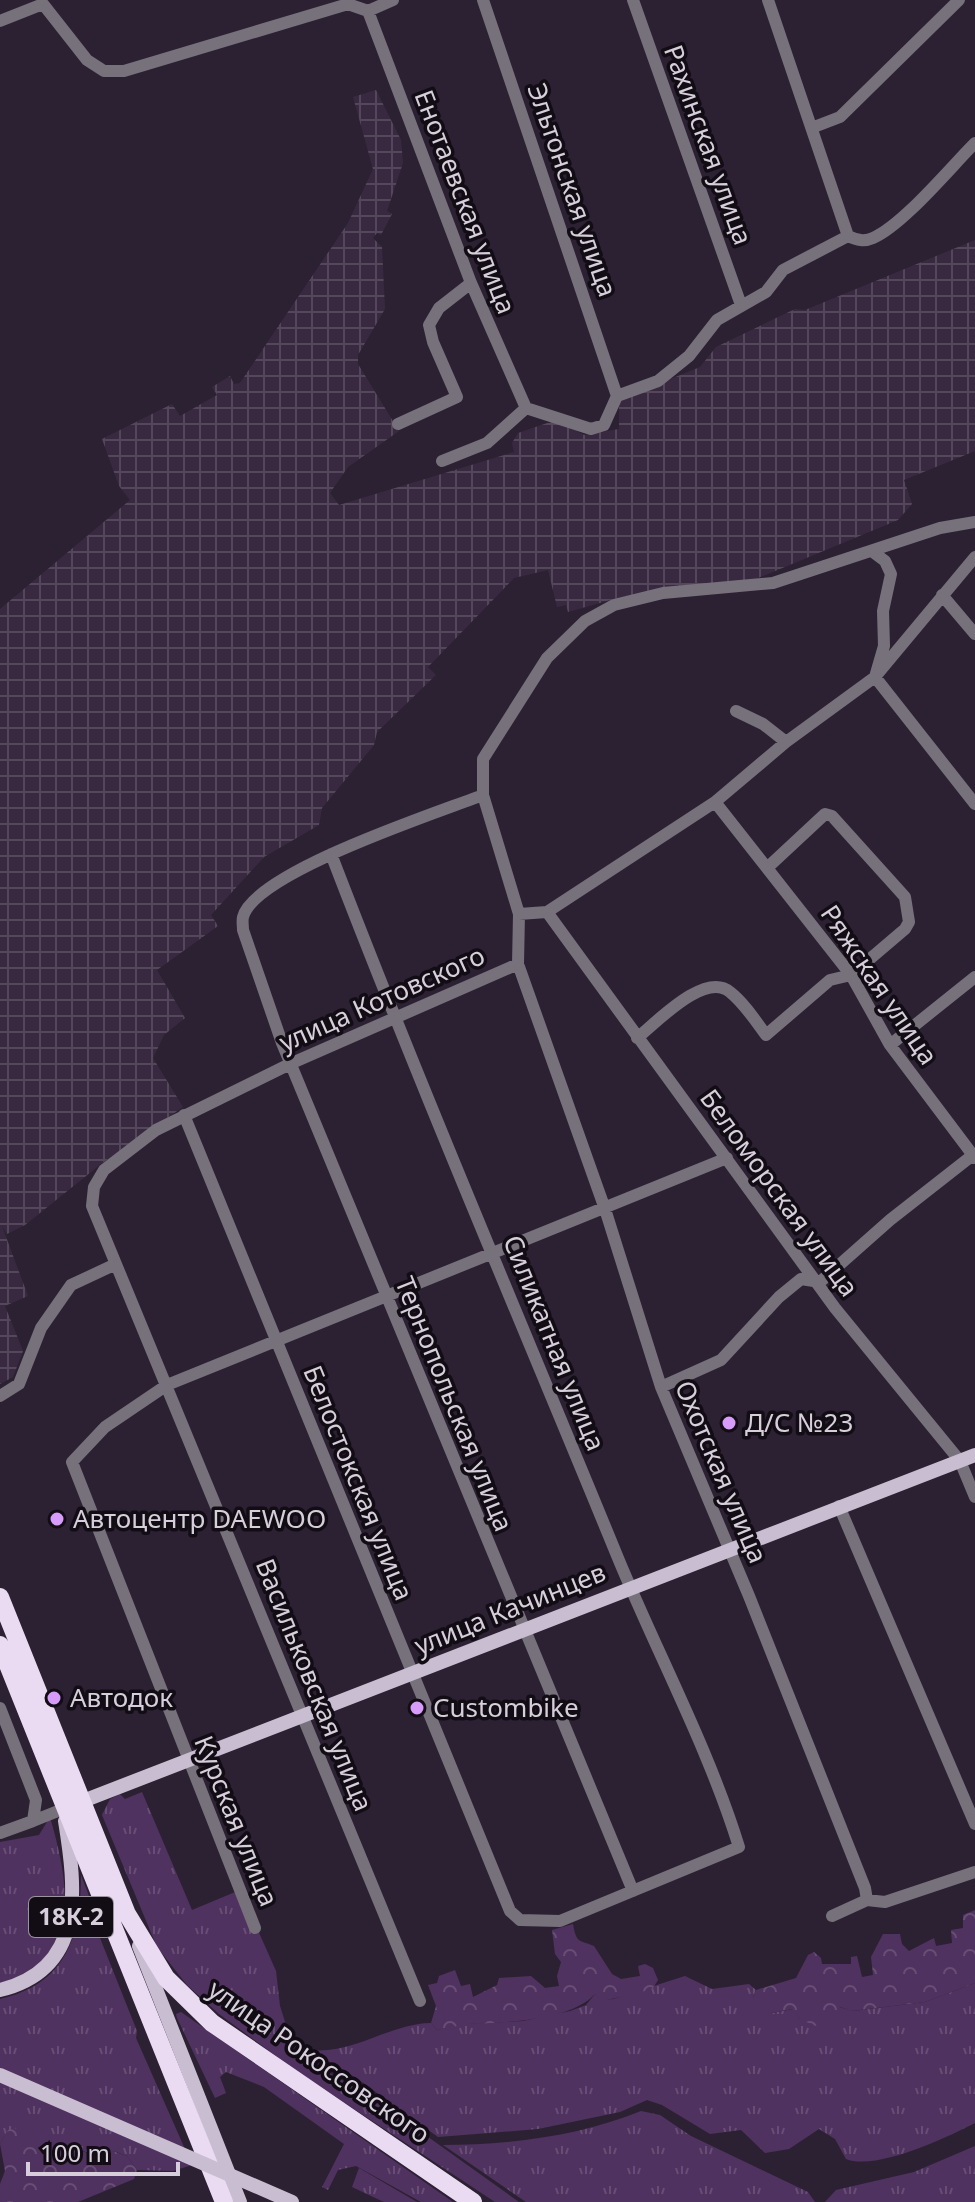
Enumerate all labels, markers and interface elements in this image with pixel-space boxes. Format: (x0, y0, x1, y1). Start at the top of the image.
street label: Рахинская улица (656, 40, 762, 250)
street label: Эльтонская улица (520, 78, 626, 301)
street label: Енотаевская улица (407, 84, 525, 319)
street label: Ряжская улица (813, 897, 947, 1071)
street label: улица Котовского (273, 937, 490, 1060)
street label: Беломорская улица (692, 1081, 867, 1303)
street label: Силикатная улица (495, 1229, 615, 1456)
street label: Тернопольская улица (387, 1271, 522, 1536)
street label: Белостокская улица (295, 1360, 423, 1605)
street label: Охотская улица (667, 1375, 777, 1568)
place label: Д/С №23 (745, 1404, 853, 1440)
marker: Д/С №23 (720, 1414, 738, 1432)
place label: Автоцентр DAEWOO (73, 1500, 326, 1536)
marker: Автоцентр DAEWOO (48, 1510, 66, 1528)
street label: Васильковская улица (248, 1553, 382, 1816)
street label: улица Качинцев (409, 1553, 611, 1663)
place label: Автодок (70, 1679, 173, 1715)
marker: Автодок (45, 1689, 63, 1707)
place label: Custombike (433, 1689, 579, 1725)
marker: Custombike (408, 1699, 426, 1717)
street label: Курская улица (186, 1730, 288, 1911)
road number: 18К-2 (29, 1897, 113, 1937)
street label: улица Рокоссовского (201, 1971, 438, 2151)
scale bar (28, 2126, 178, 2176)
text: 100 m (40, 2136, 110, 2169)

